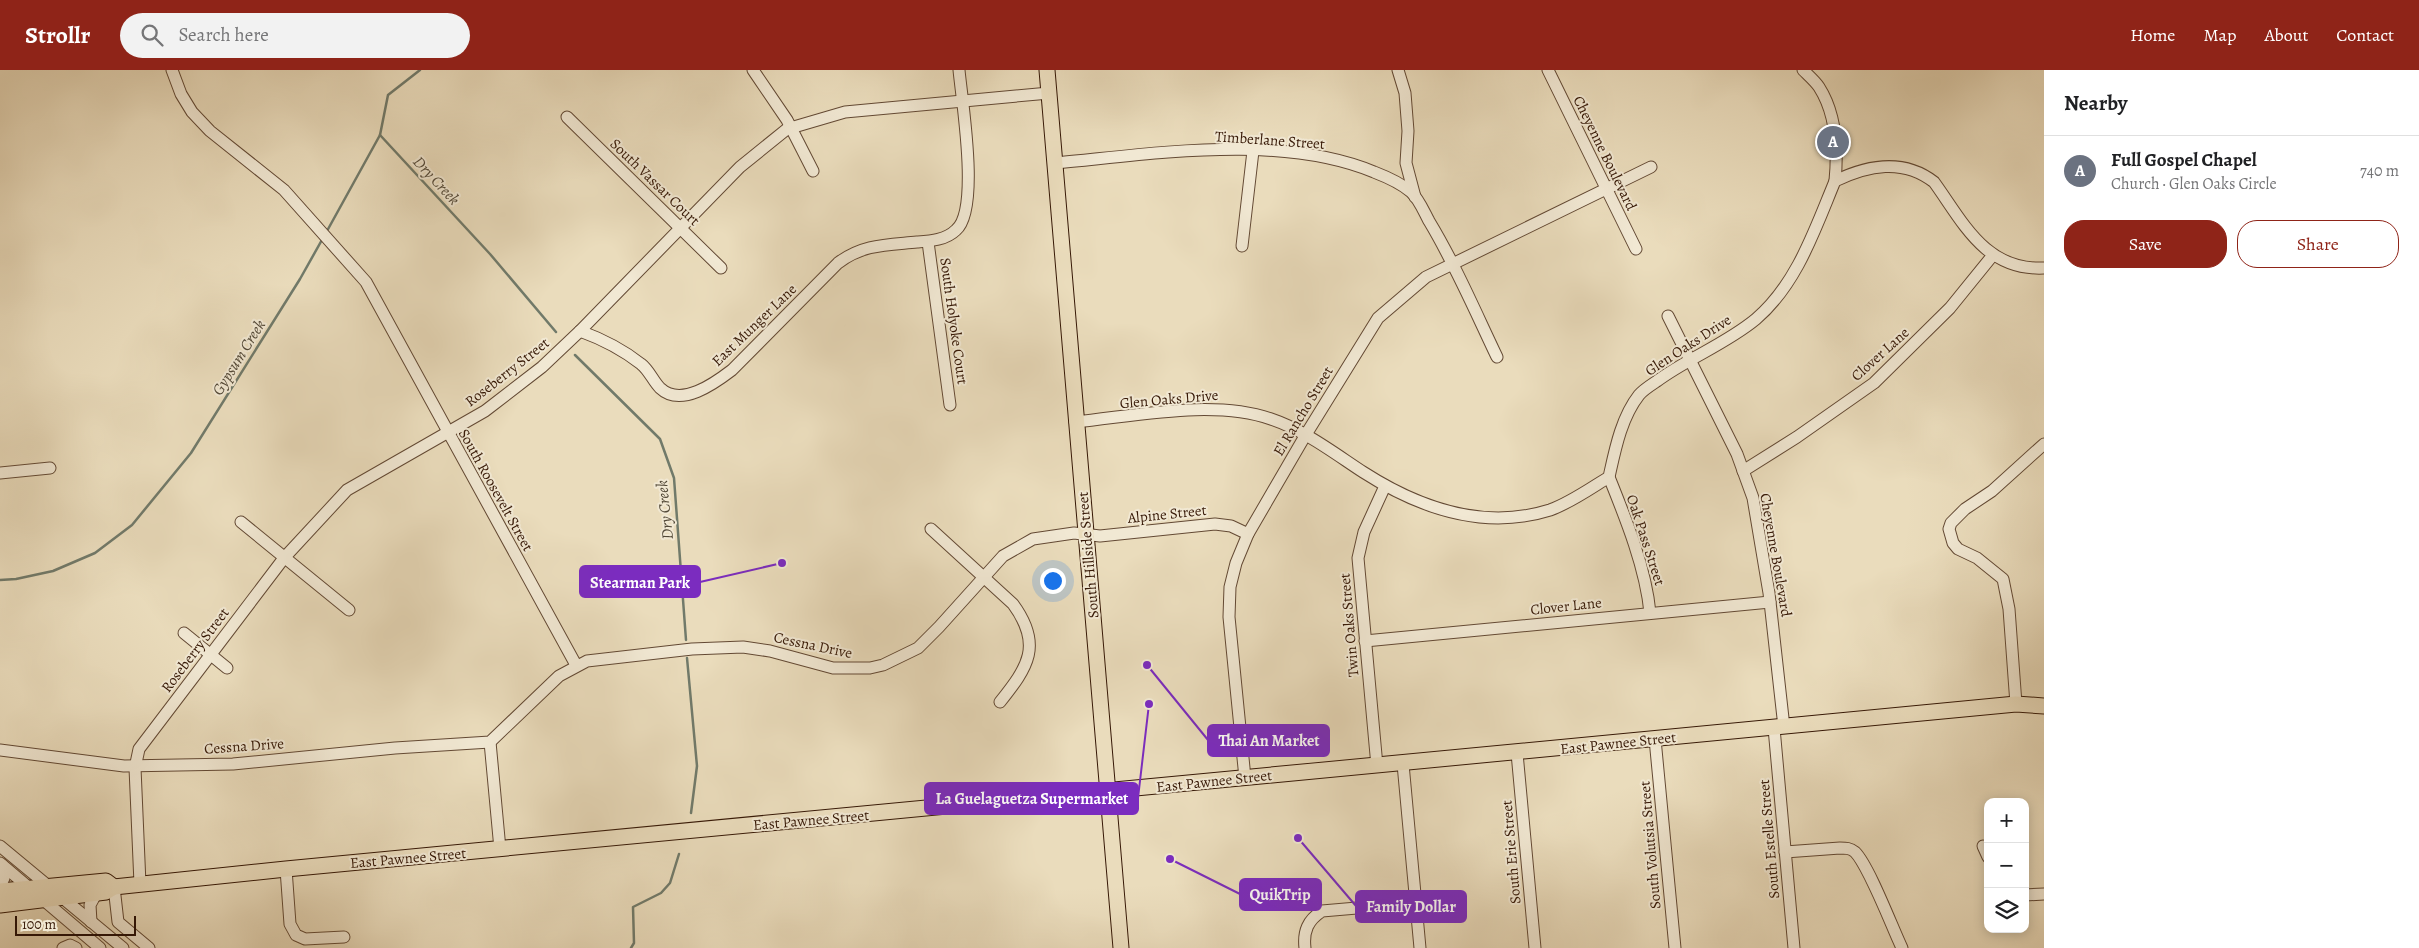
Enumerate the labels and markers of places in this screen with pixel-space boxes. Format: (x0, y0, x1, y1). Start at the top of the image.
pin: A (1817, 123, 1849, 161)
callout: Stearman Park (580, 566, 700, 597)
callout: Thai An Market (1208, 725, 1329, 756)
callout: La Guelaguetza Supermarket (925, 783, 1138, 814)
callout: QuikTrip (1240, 879, 1321, 910)
callout: Family Dollar (1356, 891, 1466, 922)

